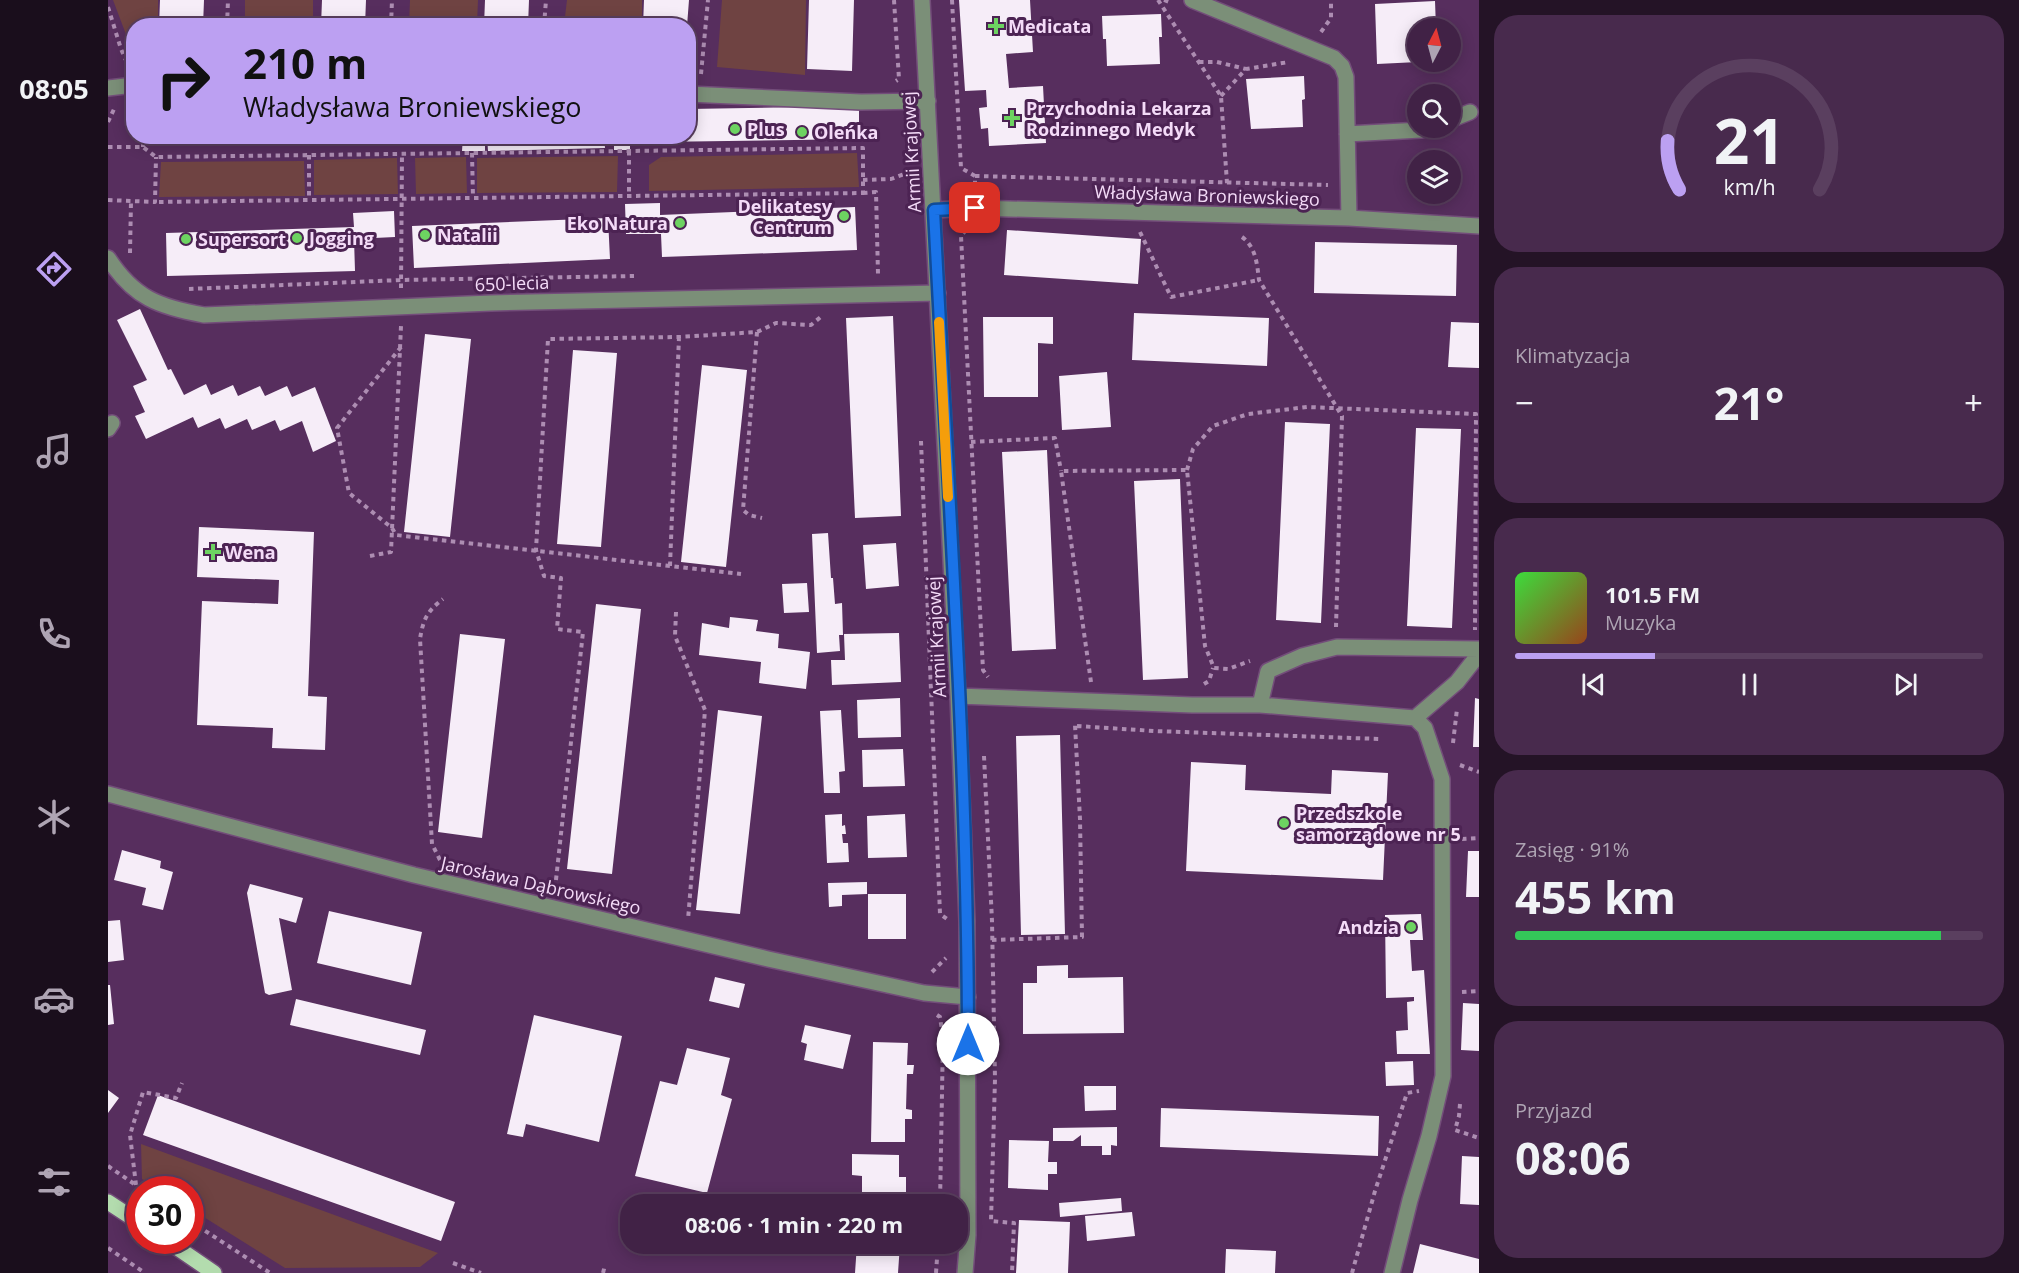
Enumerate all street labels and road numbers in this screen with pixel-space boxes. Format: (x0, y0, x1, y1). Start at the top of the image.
street label: Armii Krajowej (896, 91, 926, 213)
street label: Władysława Broniewskiego (1094, 179, 1320, 211)
street label: 650-lecia (474, 270, 550, 296)
street label: Armii Krajowej (921, 576, 951, 698)
street label: Jarosława Dąbrowskiego (437, 850, 643, 920)

